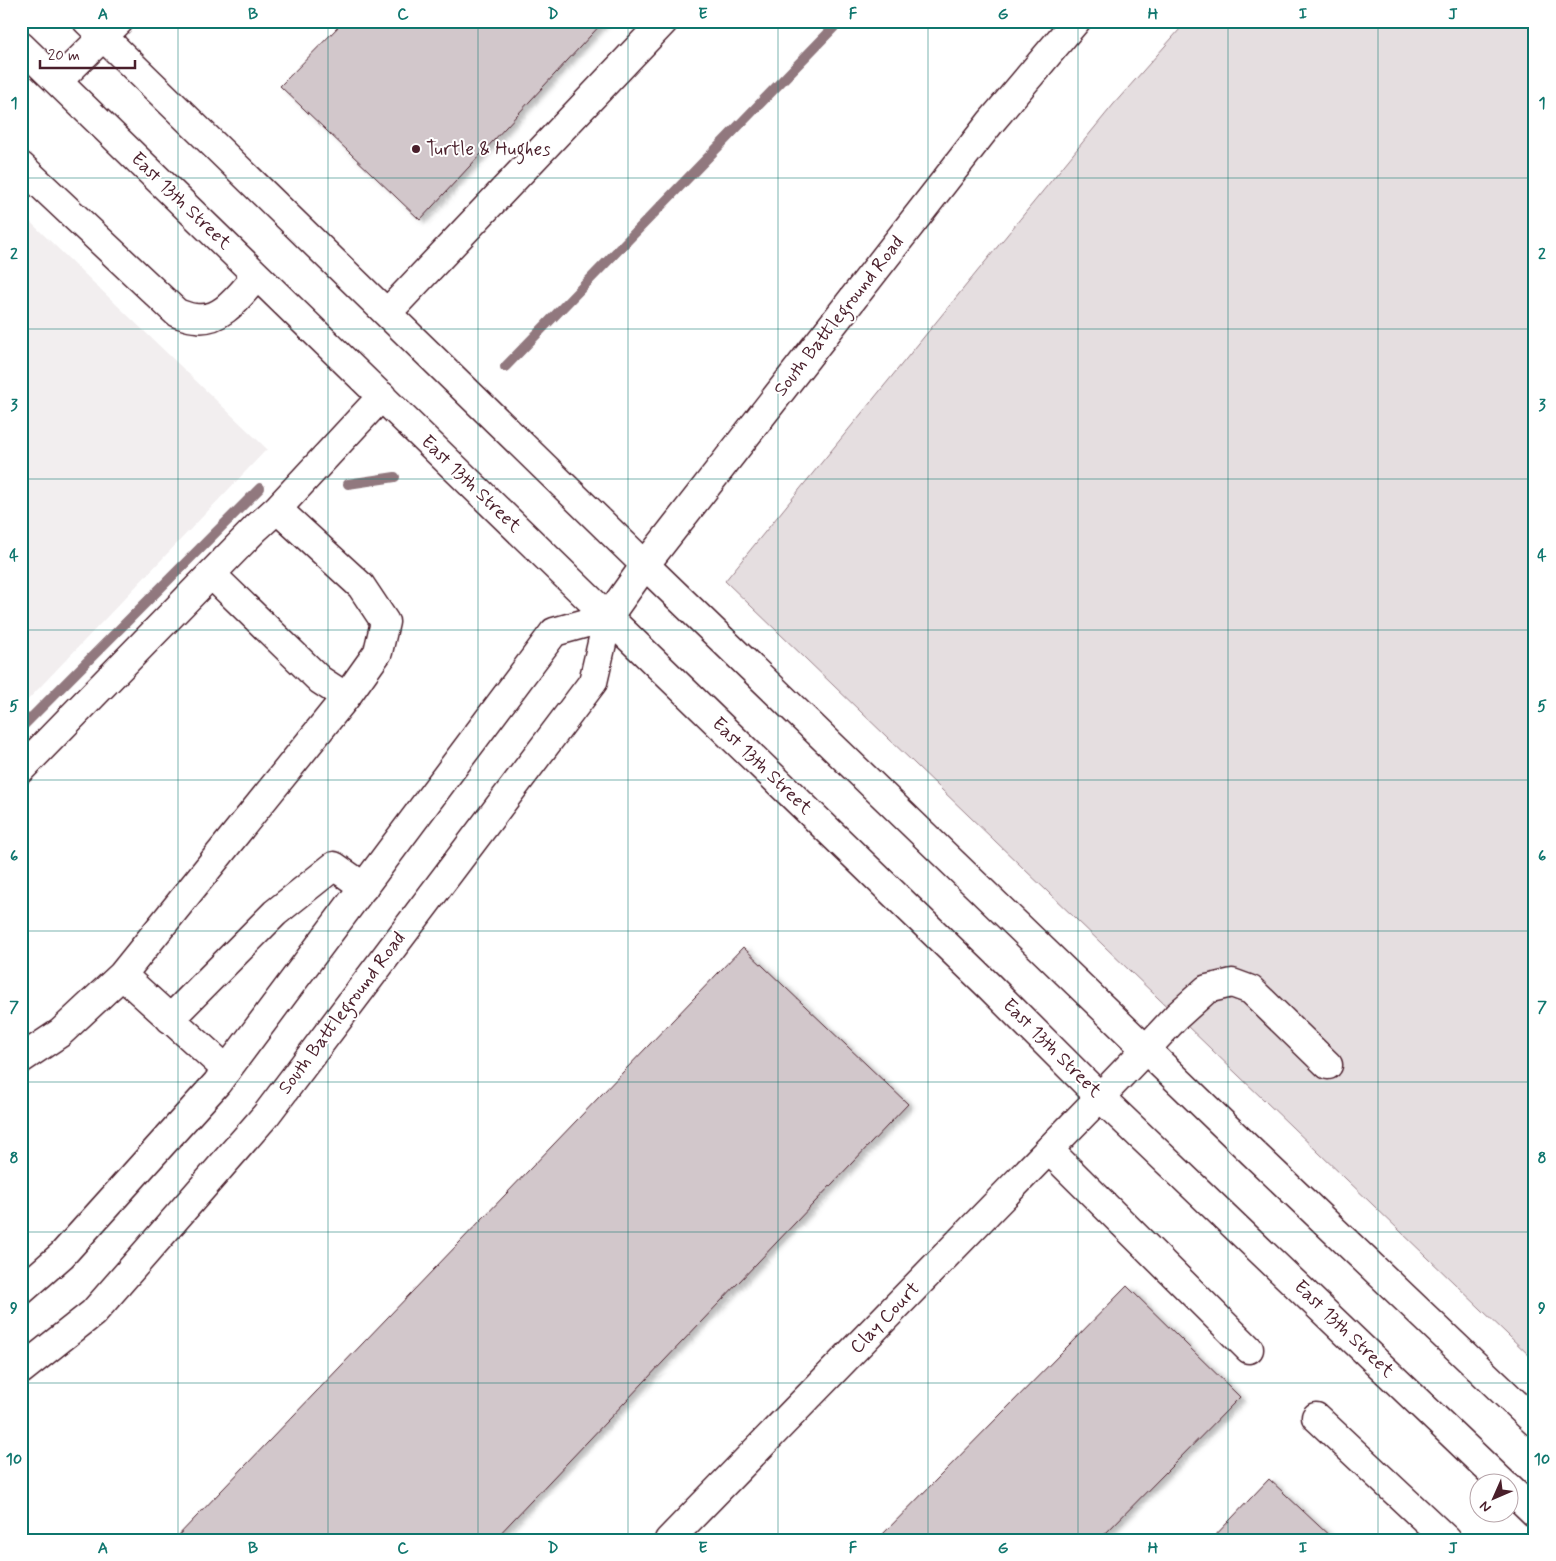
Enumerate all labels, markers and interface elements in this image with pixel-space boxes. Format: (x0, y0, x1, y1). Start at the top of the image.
text: A (98, 4, 108, 25)
text: B (248, 4, 258, 25)
text: C (397, 4, 409, 25)
text: D (547, 4, 559, 25)
text: E (698, 4, 708, 25)
text: F (849, 4, 858, 25)
text: G (998, 4, 1009, 25)
text: H (1148, 4, 1159, 25)
text: I (1299, 4, 1308, 25)
text: J (1448, 4, 1458, 25)
scale bar (40, 38, 135, 70)
text: 20 m (48, 46, 80, 66)
text: 1 (10, 93, 18, 114)
text: 1 (1538, 93, 1546, 114)
place label: Turtle & Hughes (426, 137, 551, 165)
marker: Turtle & Hughes (410, 143, 422, 155)
street label: East 13th Street (125, 147, 237, 255)
street label: South Battleground Road (768, 231, 912, 403)
text: 2 (10, 244, 18, 265)
text: 2 (1538, 244, 1546, 265)
text: 3 (10, 395, 18, 416)
text: 3 (1538, 395, 1546, 416)
street label: East 13th Street (415, 430, 527, 538)
text: 4 (9, 545, 19, 566)
text: 4 (1537, 545, 1547, 566)
text: 5 (9, 696, 19, 717)
text: 5 (1537, 696, 1547, 717)
street label: East 13th Street (706, 712, 818, 820)
text: 6 (10, 846, 18, 867)
text: 6 (1538, 846, 1546, 867)
street label: South Battleground Road (273, 927, 414, 1101)
street label: East 13th Street (997, 993, 1107, 1103)
text: 7 (9, 997, 19, 1018)
text: 7 (1537, 997, 1547, 1018)
text: 8 (9, 1148, 19, 1169)
text: 8 (1537, 1148, 1547, 1169)
street label: East 13th Street (1288, 1275, 1400, 1383)
street label: Clay Court (844, 1277, 926, 1359)
text: 9 (10, 1298, 18, 1319)
text: 9 (1538, 1298, 1546, 1319)
text: 10 (6, 1449, 22, 1470)
text: 10 (1534, 1449, 1550, 1470)
north arrow (1468, 1474, 1518, 1524)
text: N (1476, 1497, 1495, 1516)
text: A (98, 1538, 108, 1559)
text: B (248, 1538, 258, 1559)
text: C (397, 1538, 409, 1559)
text: D (547, 1538, 559, 1559)
text: E (698, 1538, 708, 1559)
text: F (849, 1538, 858, 1559)
text: G (998, 1538, 1009, 1559)
text: H (1148, 1538, 1159, 1559)
text: I (1299, 1538, 1308, 1559)
text: J (1448, 1538, 1458, 1559)

